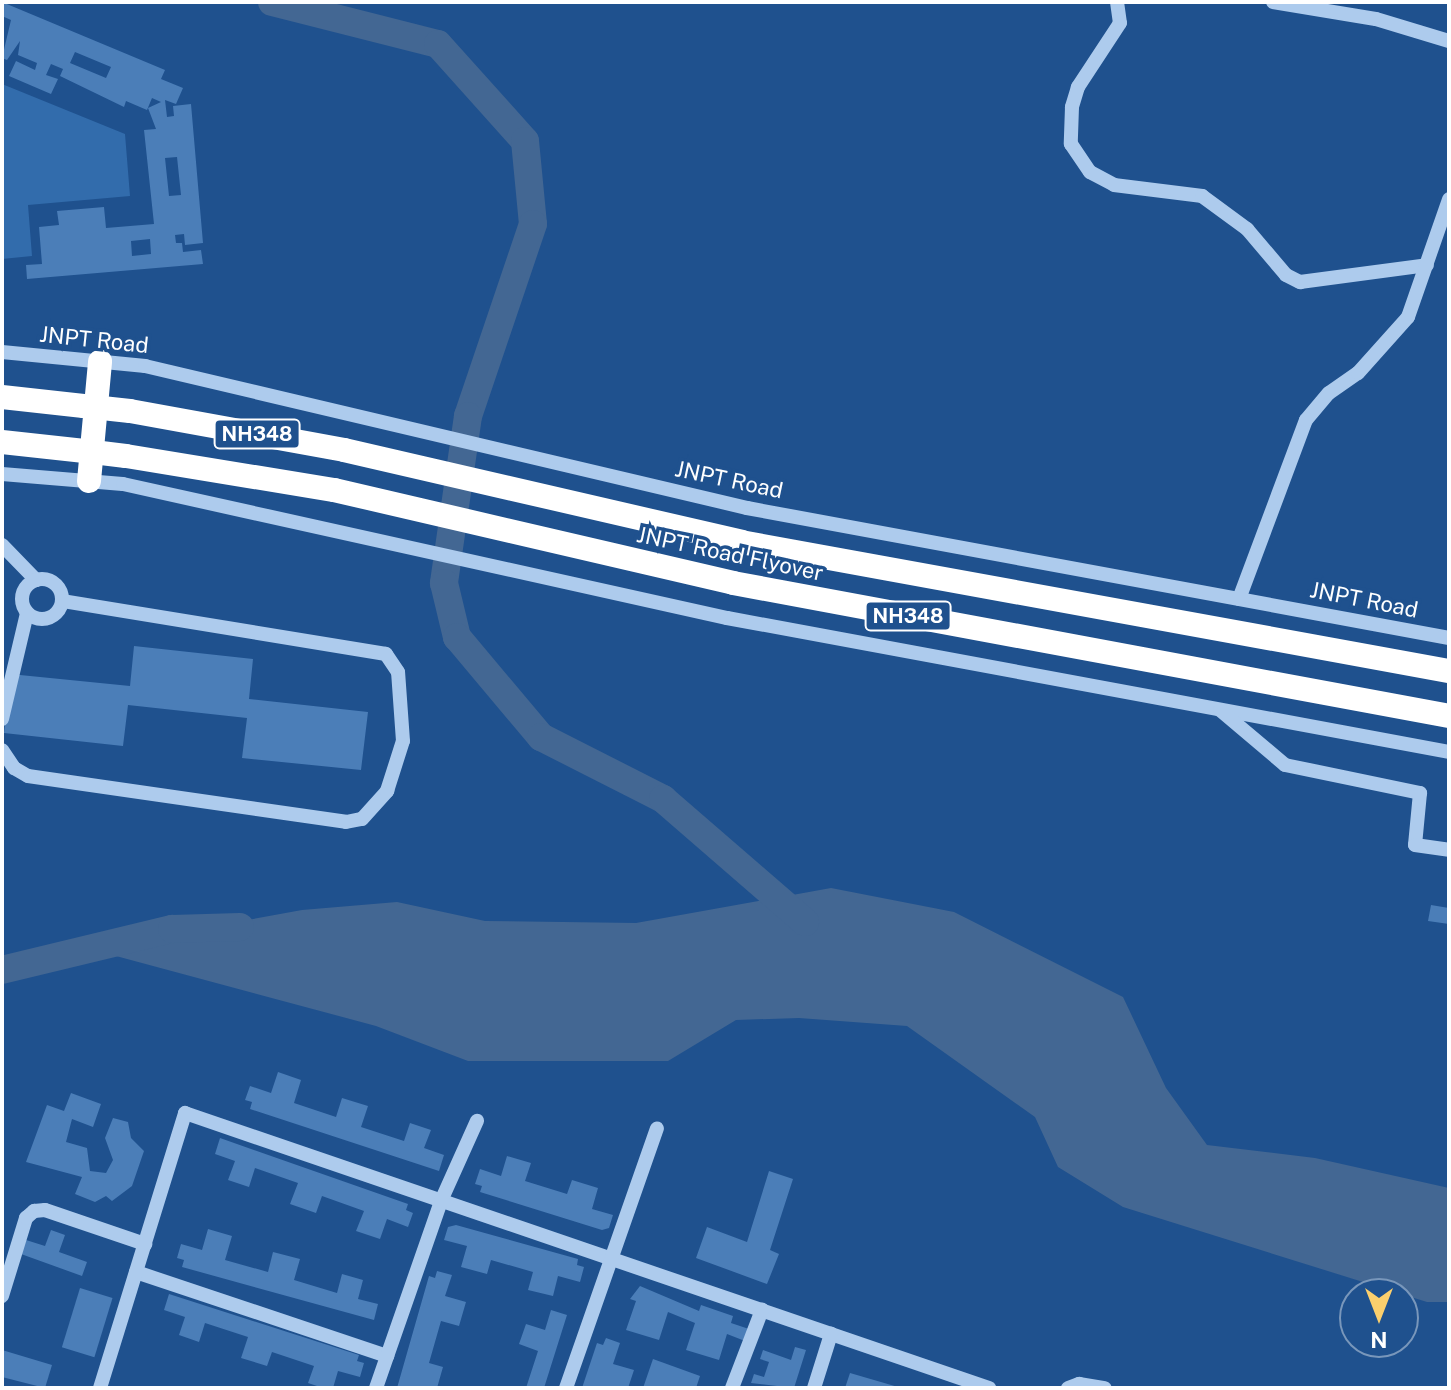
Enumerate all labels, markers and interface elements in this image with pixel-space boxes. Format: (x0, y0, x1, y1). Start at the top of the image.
street label: JNPT Road (38, 321, 150, 359)
road number: NH348 (213, 418, 301, 450)
street label: JNPT Road (673, 456, 785, 504)
street label: JNPT Road Flyover (634, 521, 826, 587)
street label: JNPT Road (1308, 577, 1420, 623)
road number: NH348 (864, 600, 952, 632)
north arrow (1339, 1278, 1419, 1358)
text: N (1370, 1327, 1388, 1353)

